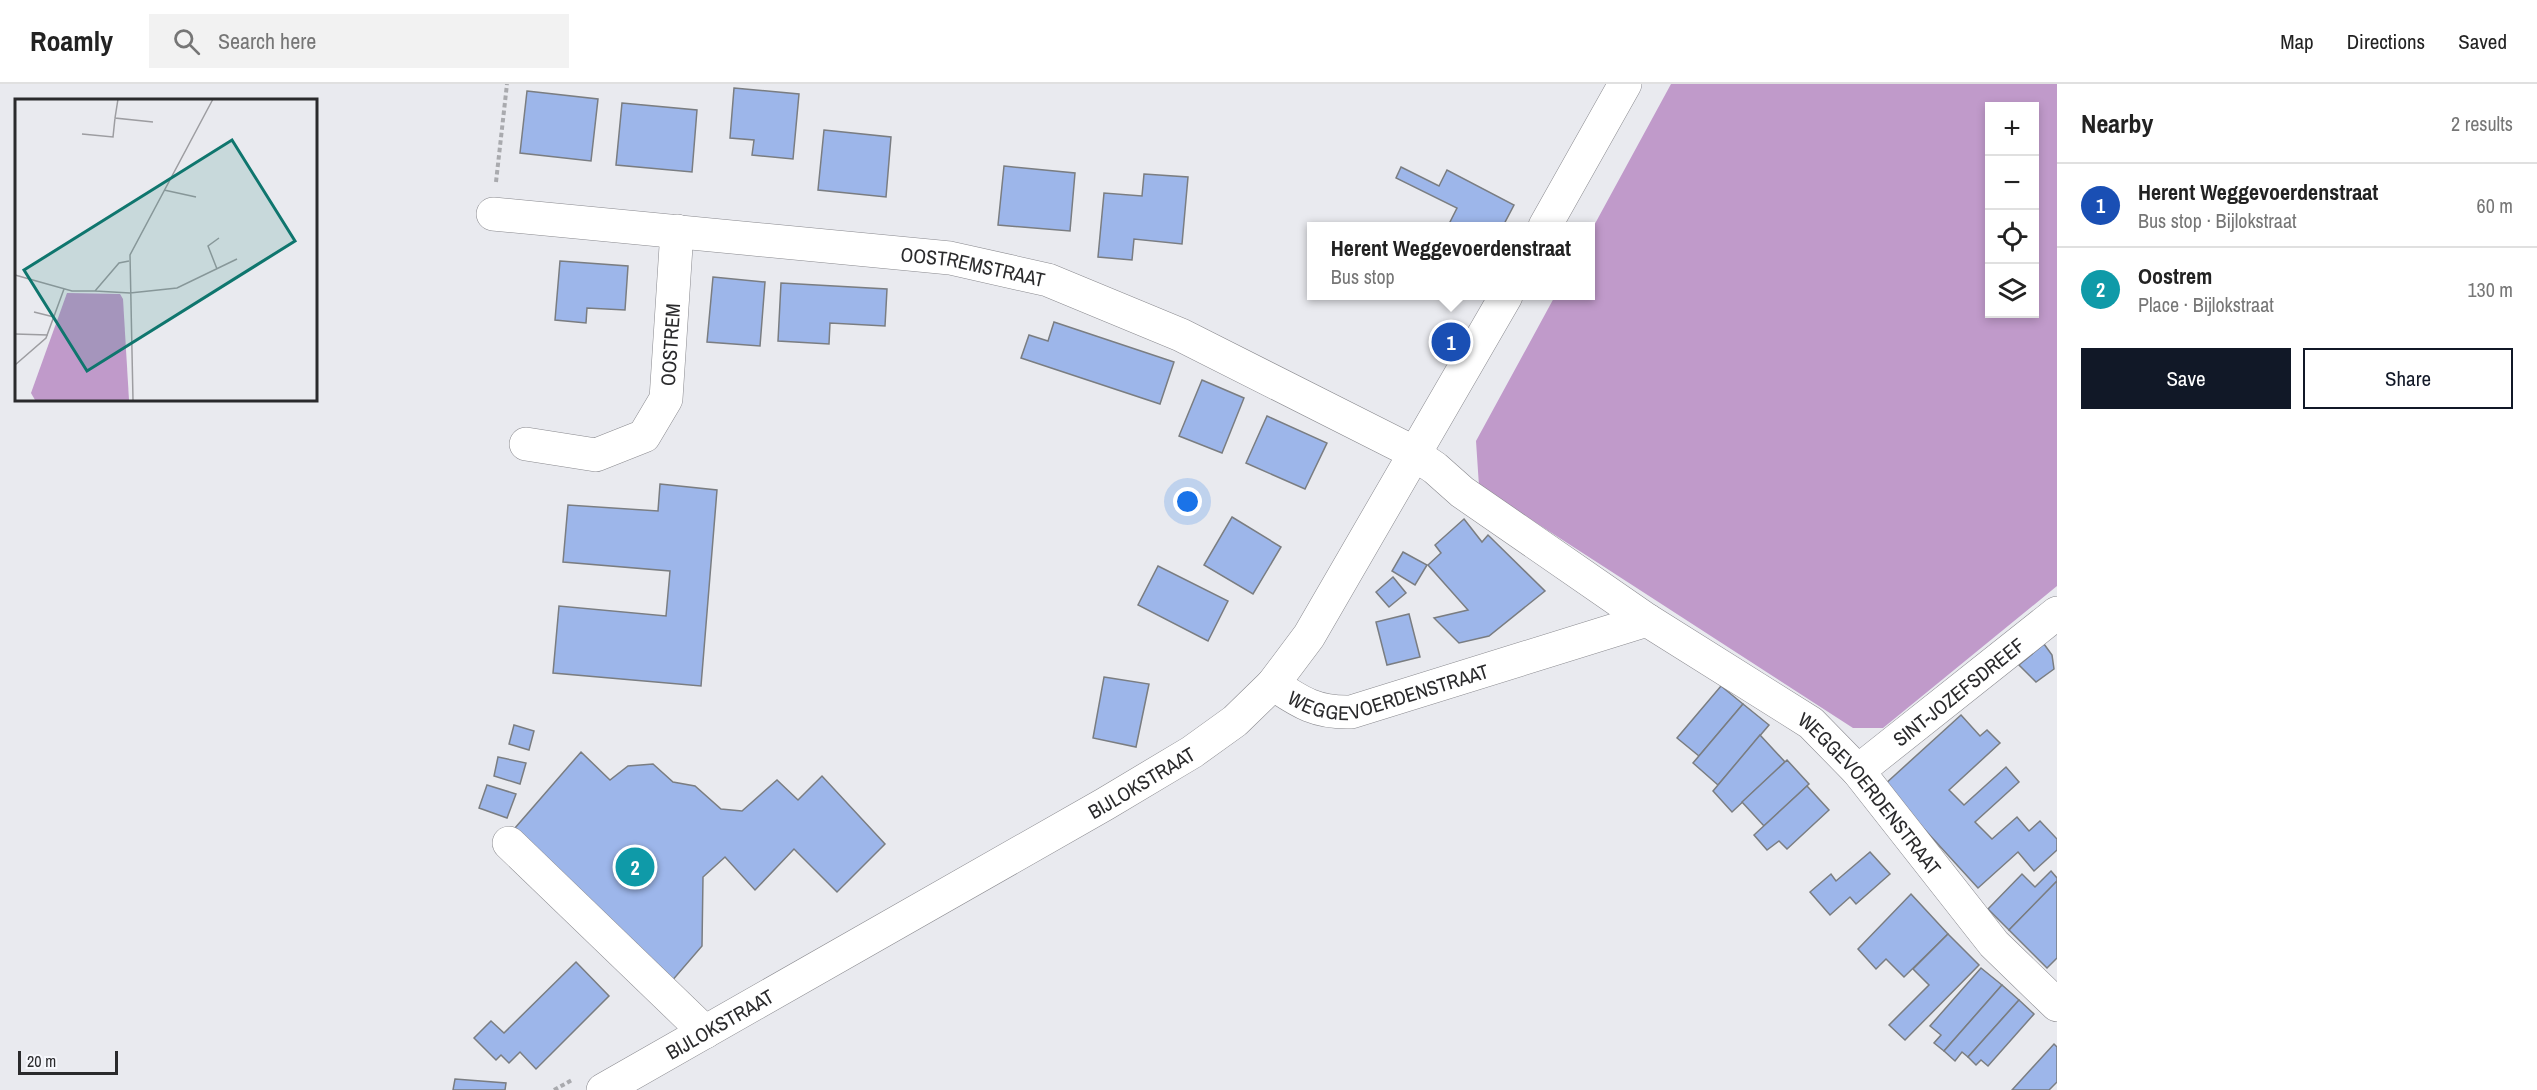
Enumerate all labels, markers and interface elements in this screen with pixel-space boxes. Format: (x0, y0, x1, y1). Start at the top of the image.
search box (149, 14, 569, 68)
text: Roamly (30, 22, 113, 60)
icon: search (170, 25, 203, 58)
text: Search here (218, 26, 316, 56)
text: Map (2280, 27, 2314, 56)
text: Directions (2347, 27, 2425, 56)
text: Saved (2458, 27, 2507, 56)
inset map (15, 99, 316, 400)
map controls (1985, 102, 2039, 318)
button: + (1985, 102, 2039, 156)
text: Nearby (2081, 106, 2153, 141)
text: 2 results (2451, 110, 2513, 137)
button: − (1985, 156, 2039, 210)
text: Herent Weggevoerdenstraat (2138, 177, 2378, 207)
text: 1 (2096, 192, 2105, 219)
text: 60 m (2477, 192, 2513, 219)
text: Bus stop · Bijlokstraat (2138, 207, 2297, 234)
button: locate (1985, 210, 2039, 264)
popup (1307, 222, 1595, 300)
text: Herent Weggevoerdenstraat (1331, 233, 1571, 263)
street label: OOSTREMSTRAAT (900, 240, 1048, 292)
text: Oostrem (2138, 261, 2212, 291)
text: Bus stop (1331, 263, 1395, 290)
button: layers (1985, 264, 2039, 318)
text: 2 (2096, 276, 2105, 303)
text: 130 m (2467, 276, 2513, 303)
text: Place · Bijlokstraat (2138, 291, 2274, 318)
street label: OOSTREM (653, 302, 686, 387)
pin: 1 (1432, 320, 1470, 364)
button: Save (2081, 348, 2291, 409)
button: Share (2303, 348, 2513, 409)
your location (1173, 487, 1202, 516)
street label: SINT-JOZEFSDREEF (1887, 631, 2029, 752)
street label: WEGGEVOERDENSTRAAT (1283, 657, 1492, 726)
street label: WEGGEVOERDENSTRAAT (1794, 705, 1948, 880)
street label: BIJLOKSTRAAT (1083, 740, 1200, 825)
pin: 2 (616, 844, 654, 890)
street label: BIJLOKSTRAAT (661, 982, 778, 1065)
scale bar (18, 1048, 118, 1076)
text: 20 m (27, 1050, 56, 1072)

